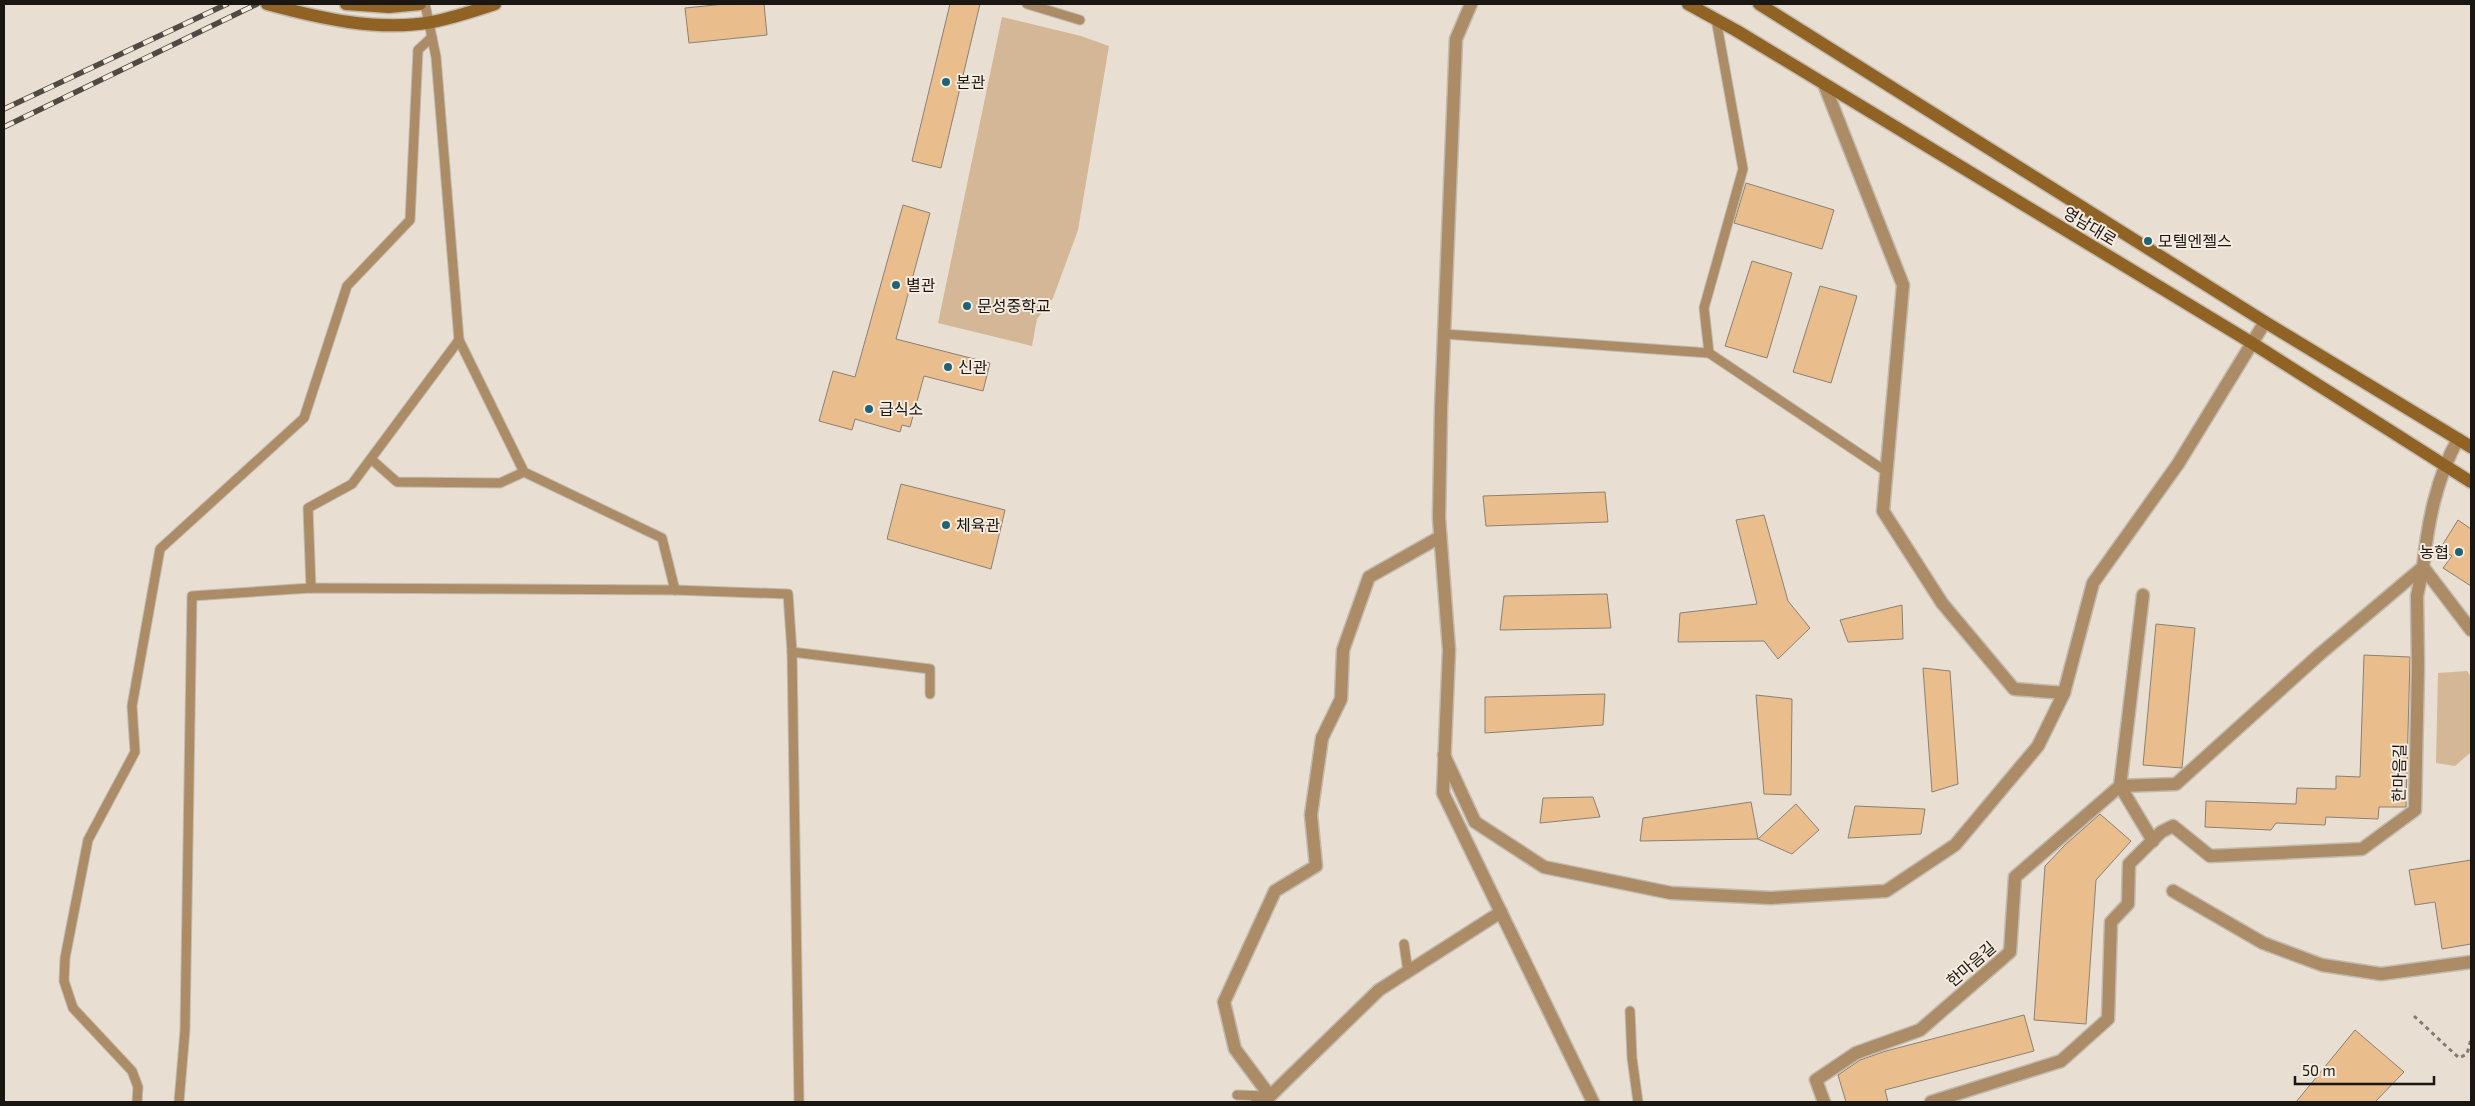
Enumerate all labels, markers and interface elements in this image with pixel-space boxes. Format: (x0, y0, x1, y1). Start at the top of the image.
place label: 본관 (956, 72, 986, 91)
marker: 본관 (940, 76, 952, 88)
street label: 영남대로 (2060, 202, 2121, 249)
place label: 모텔엔젤스 (2158, 231, 2232, 250)
marker: 모텔엔젤스 (2142, 235, 2154, 247)
place label: 별관 (906, 275, 936, 294)
marker: 별관 (890, 279, 902, 291)
place label: 문성중학교 (977, 296, 1051, 315)
marker: 문성중학교 (961, 300, 973, 312)
place label: 신관 (958, 357, 988, 376)
marker: 신관 (942, 361, 954, 373)
place label: 급식소 (879, 399, 923, 418)
marker: 급식소 (863, 403, 875, 415)
place label: 체육관 (956, 515, 1000, 534)
marker: 체육관 (940, 519, 952, 531)
place label: 농협 (2420, 542, 2449, 561)
marker: 농협 (2453, 546, 2465, 558)
street label: 한마음길 (2388, 743, 2409, 803)
street label: 한마음길 (1942, 937, 1999, 990)
scale bar (2295, 1054, 2434, 1086)
text: 50 m (2302, 1061, 2336, 1079)

